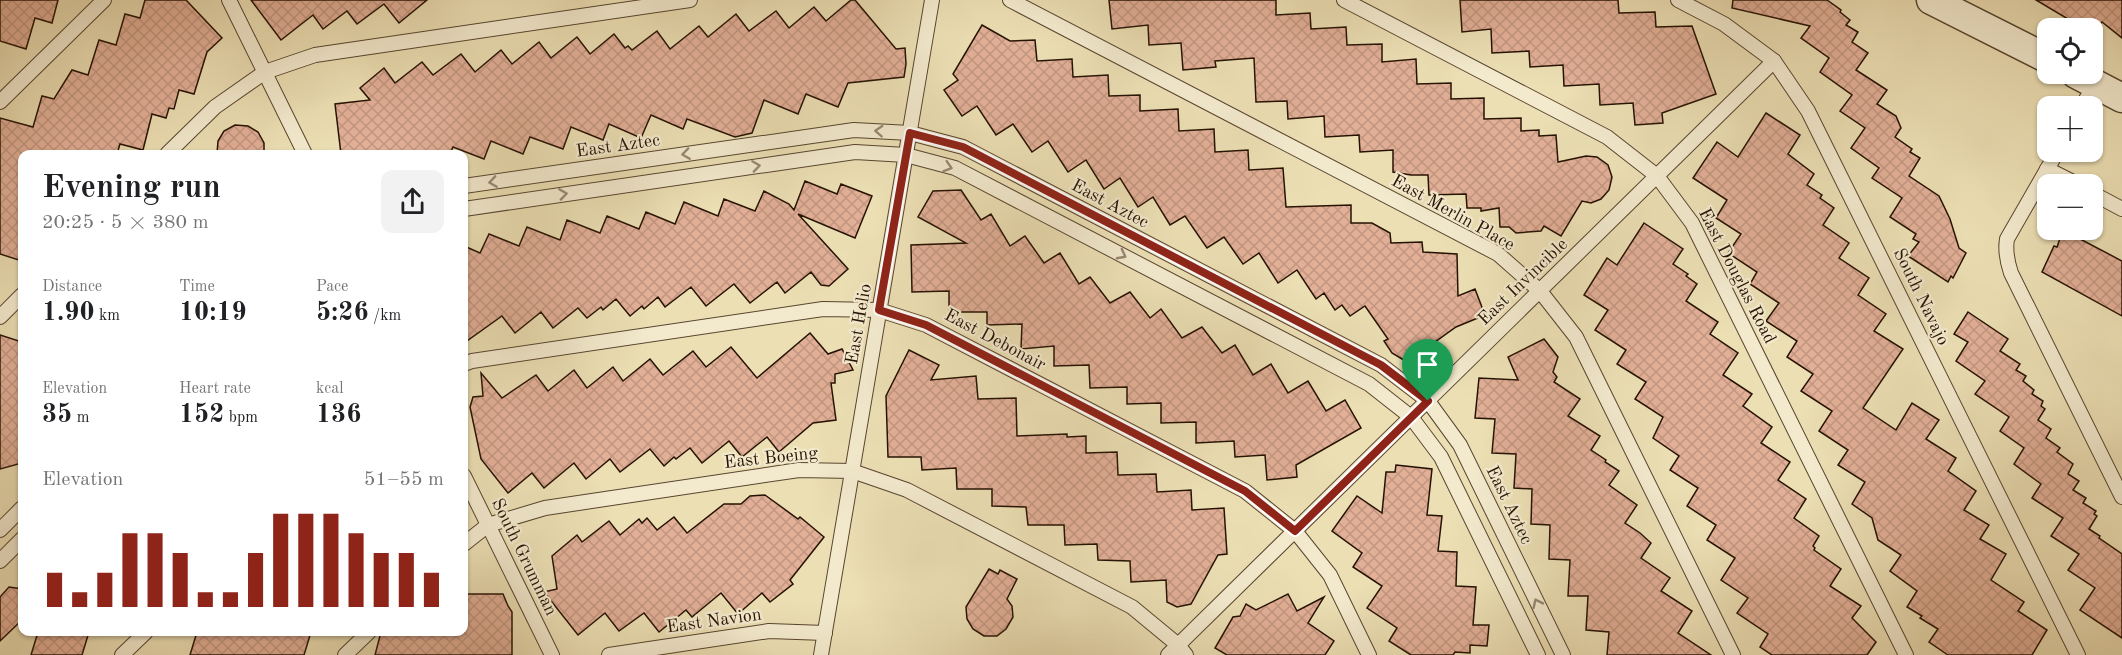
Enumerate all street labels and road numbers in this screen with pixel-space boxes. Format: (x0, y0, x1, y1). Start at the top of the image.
street label: East Aztec (575, 131, 661, 161)
street label: East Merlin Place (1388, 172, 1518, 254)
street label: East Aztec (1068, 176, 1152, 232)
street label: East Douglas Road (1695, 205, 1779, 347)
street label: East Invincible (1475, 235, 1571, 329)
street label: South Navajo (1890, 246, 1952, 348)
street label: East Helio (843, 282, 875, 366)
street label: East Debonair (941, 306, 1049, 374)
street label: East Boeing (723, 444, 819, 472)
street label: East Aztec (1482, 463, 1536, 547)
street label: South Grumman (488, 496, 560, 619)
street label: East Navion (665, 605, 763, 637)

